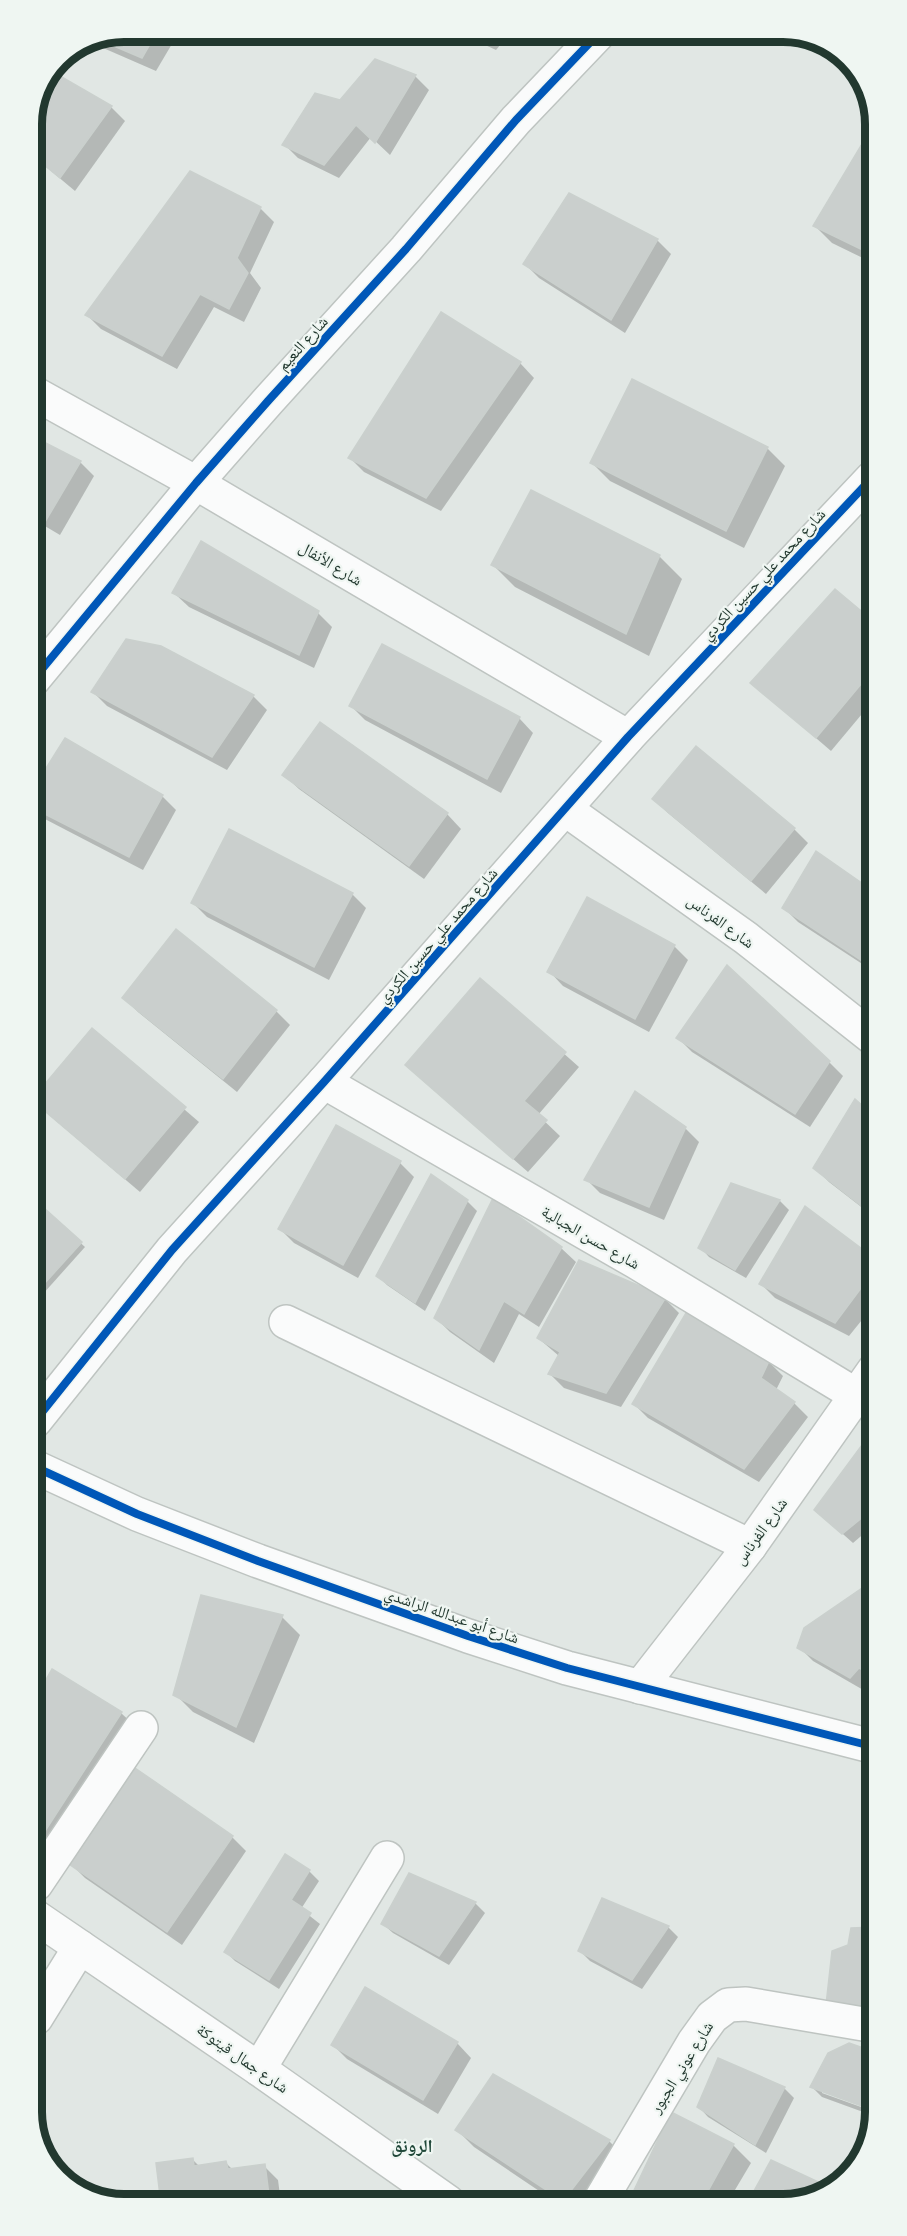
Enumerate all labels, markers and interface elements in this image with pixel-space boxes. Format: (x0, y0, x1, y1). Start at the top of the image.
street label: شارع النعيم (271, 310, 333, 376)
street label: شارع محمد علي حسين الكردي (695, 503, 832, 646)
street label: شارع الأنفال (295, 535, 367, 591)
street label: شارع محمد علي حسين الكردي (371, 862, 504, 1009)
street label: شارع الفرناس (682, 888, 760, 954)
street label: شارع حسن الجبالية (537, 1199, 645, 1275)
street label: شارع الفرناس (727, 1492, 793, 1570)
street label: شارع أبو عبدالله الراشدي (381, 1581, 522, 1650)
street label: شارع عوني الجبور (643, 2016, 720, 2119)
street label: شارع جمال قيتوكة (192, 2017, 294, 2099)
district label: الرونق (391, 2132, 433, 2159)

